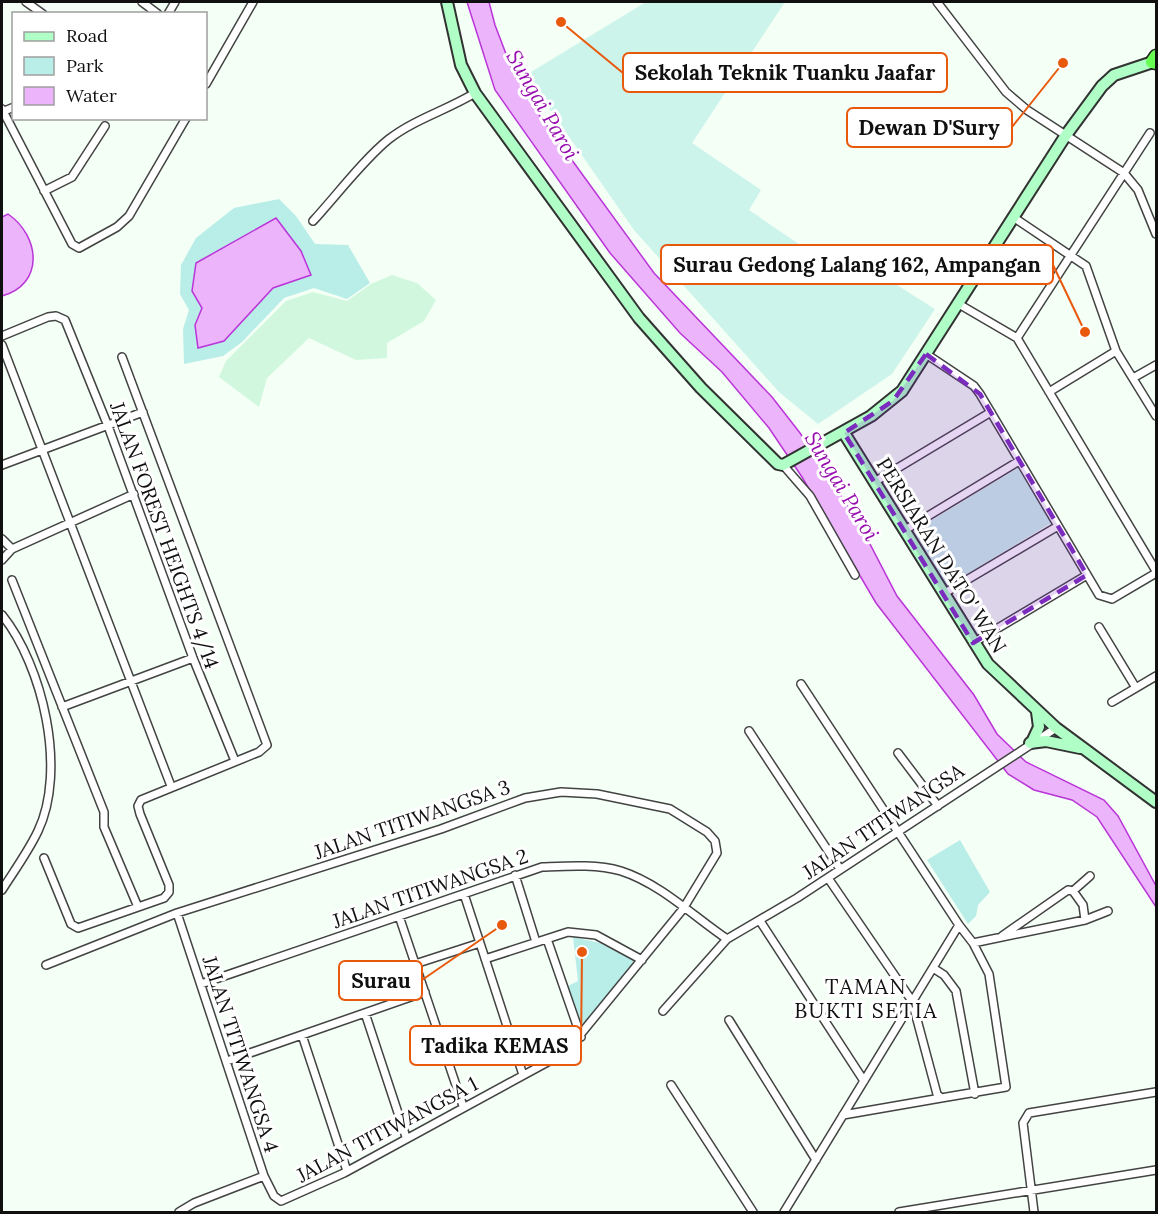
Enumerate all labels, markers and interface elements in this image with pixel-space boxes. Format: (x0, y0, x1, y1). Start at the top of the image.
legend (12, 12, 207, 120)
text: Road (66, 24, 108, 47)
water label: Sungai Paroi (501, 45, 585, 165)
callout: Sekolah Teknik Tuanku Jaafar (623, 53, 947, 92)
text: Park (66, 54, 104, 77)
text: Sekolah Teknik Tuanku Jaafar (635, 59, 935, 86)
text: Water (66, 84, 117, 107)
callout: Dewan D'Sury (847, 108, 1012, 147)
text: Dewan D'Sury (858, 114, 1000, 141)
callout: Surau Gedong Lalang 162, Ampangan (661, 245, 1053, 284)
text: Surau Gedong Lalang 162, Ampangan (673, 251, 1041, 278)
street label: JALAN FOREST HEIGHTS 4/14 (104, 397, 225, 672)
water label: Sungai Paroi (799, 426, 885, 546)
street label: PERSIARAN DATO' WAN (872, 453, 1012, 657)
street label: JALAN TITIWANGSA (797, 758, 969, 885)
street label: JALAN TITIWANGSA 3 (310, 774, 513, 865)
street label: JALAN TITIWANGSA 2 (328, 843, 531, 934)
street label: JALAN TITIWANGSA 4 (197, 952, 285, 1156)
callout: Surau (339, 961, 422, 1000)
text: Surau (351, 967, 411, 994)
district label: TAMAN BUKTI SETIA (794, 973, 938, 1024)
callout: Tadika KEMAS (410, 1026, 581, 1065)
text: Tadika KEMAS (421, 1032, 569, 1059)
street label: JALAN TITIWANGSA 1 (291, 1071, 482, 1188)

